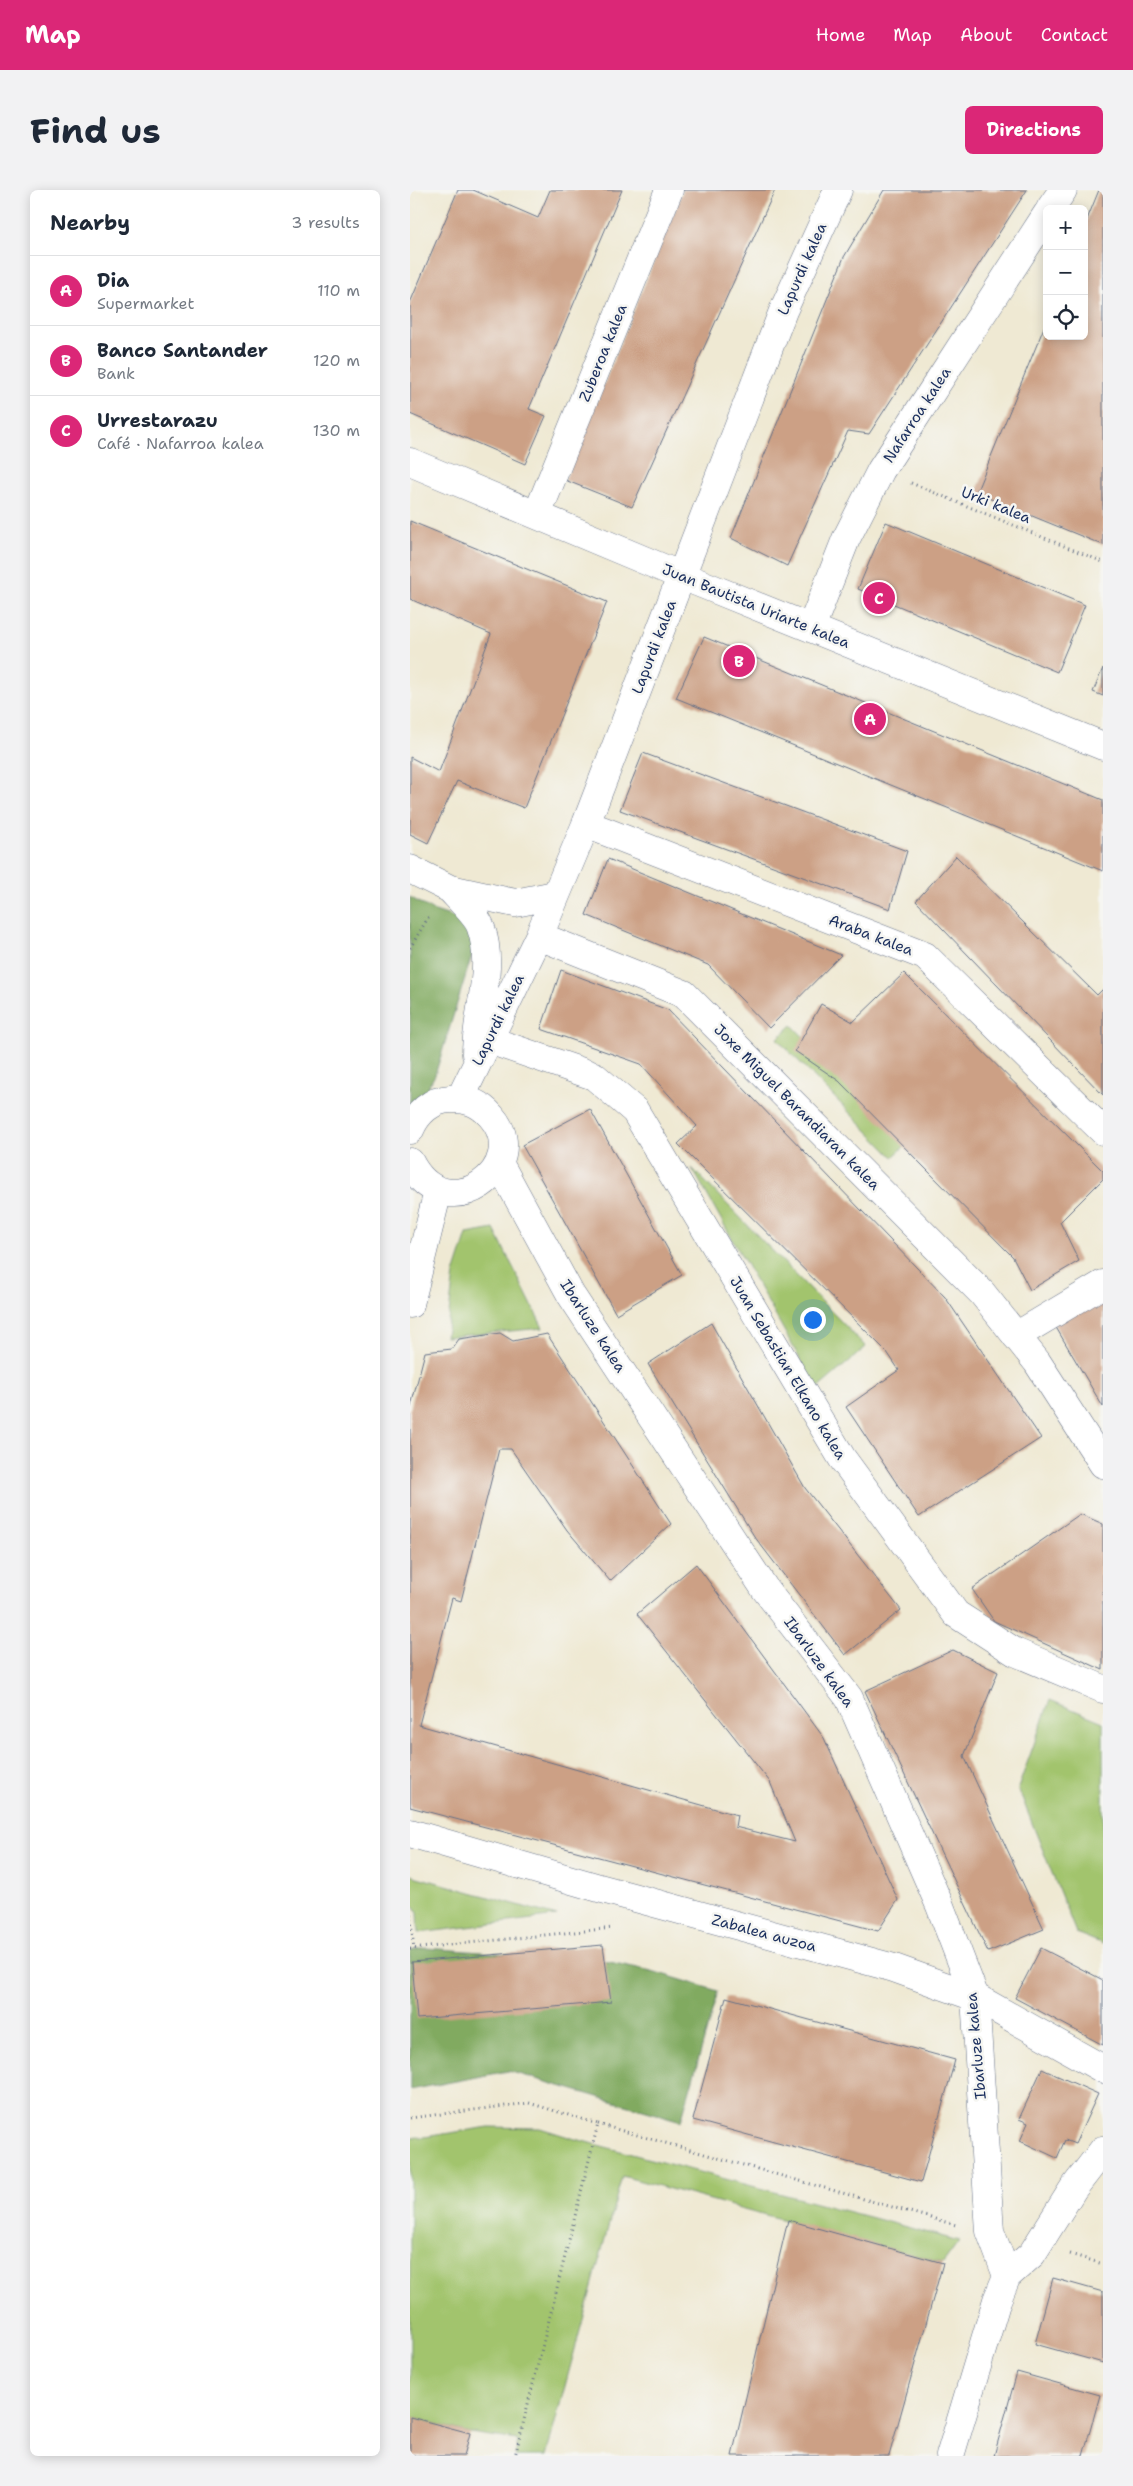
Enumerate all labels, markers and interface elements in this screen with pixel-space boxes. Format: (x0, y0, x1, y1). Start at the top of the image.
text: Map (25, 19, 81, 51)
text: Home (816, 23, 865, 47)
text: Map (893, 23, 932, 47)
text: About (960, 23, 1013, 47)
text: Contact (1041, 23, 1108, 47)
button: Directions (965, 106, 1103, 154)
text: Find us (30, 107, 161, 154)
map controls (1043, 205, 1088, 340)
button: + (1043, 205, 1088, 250)
text: Nearby (50, 209, 130, 237)
text: 3 results (291, 212, 360, 233)
street label: Lapurdi kalea (773, 219, 832, 318)
button: − (1043, 250, 1088, 295)
text: Dia (97, 268, 129, 293)
text: A (60, 280, 72, 301)
text: 110 m (317, 280, 360, 301)
text: Supermarket (97, 293, 194, 314)
button: locate (1043, 295, 1088, 340)
street label: Zuberoa kalea (574, 301, 632, 405)
text: Banco Santander (97, 338, 268, 363)
text: B (61, 350, 71, 371)
text: 120 m (313, 350, 360, 371)
text: Bank (97, 363, 135, 384)
street label: Nafarroa kalea (879, 363, 956, 467)
text: Urrestarazu (97, 408, 218, 433)
text: C (61, 420, 71, 441)
text: 130 m (313, 420, 360, 441)
text: Café · Nafarroa kalea (97, 433, 264, 454)
street label: Urki kalea (958, 482, 1034, 528)
street label: Juan Bautista Uriarte kalea (659, 559, 853, 653)
pin: C (863, 579, 895, 617)
street label: Lapurdi kalea (627, 597, 681, 697)
pin: B (723, 642, 755, 680)
pin: A (854, 700, 886, 738)
street label: Araba kalea (826, 910, 917, 960)
street label: Lapurdi kalea (467, 970, 529, 1069)
street label: Joxe Miguel Barandiaran kalea (710, 1020, 885, 1195)
street label: Juan Sebastian Elkano kalea (725, 1273, 851, 1464)
street label: Ibarluze kalea (555, 1276, 631, 1377)
your location (800, 1307, 826, 1333)
street label: Ibarluze kalea (779, 1613, 859, 1712)
street label: Zabalea auzoa (709, 1909, 819, 1957)
street label: Ibarluze kalea (961, 1991, 991, 2100)

